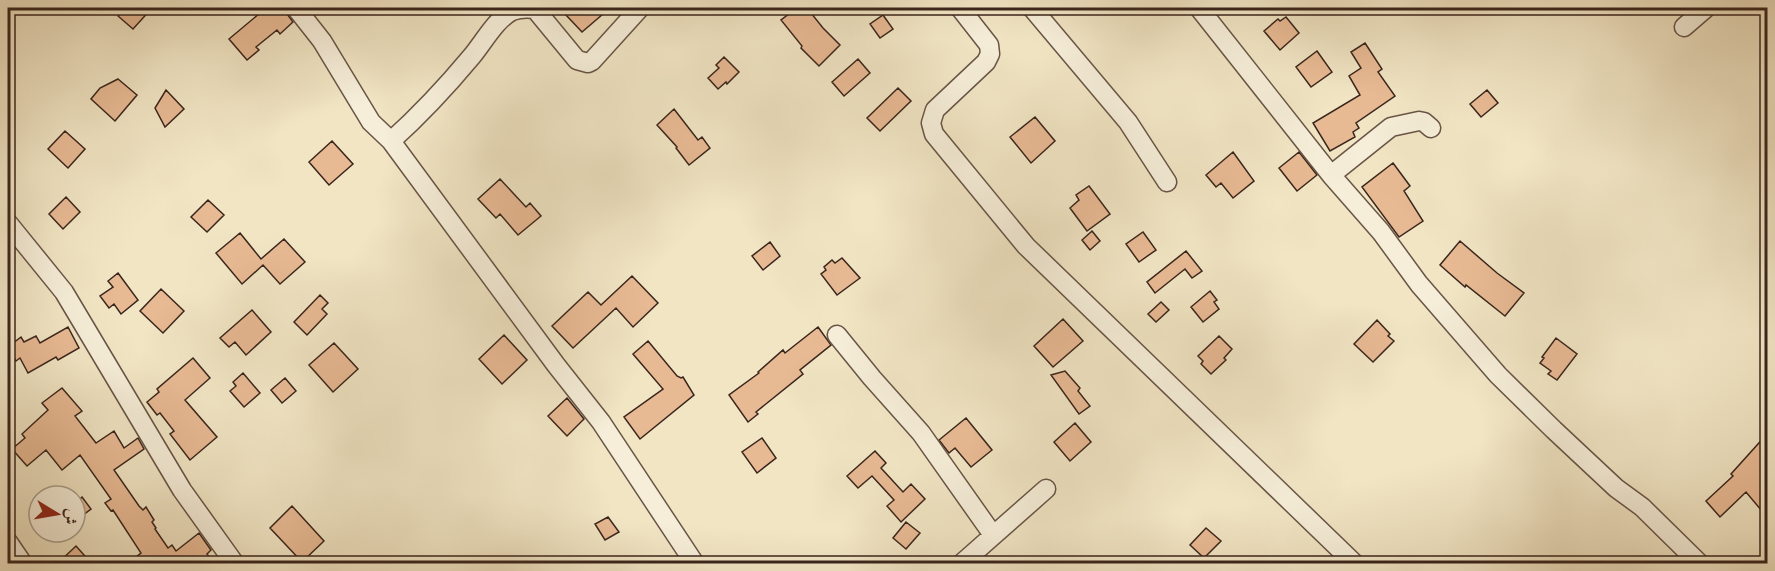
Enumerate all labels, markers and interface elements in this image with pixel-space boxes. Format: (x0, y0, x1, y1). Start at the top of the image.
north arrow (27, 484, 87, 544)
text: ش (59, 507, 82, 526)

